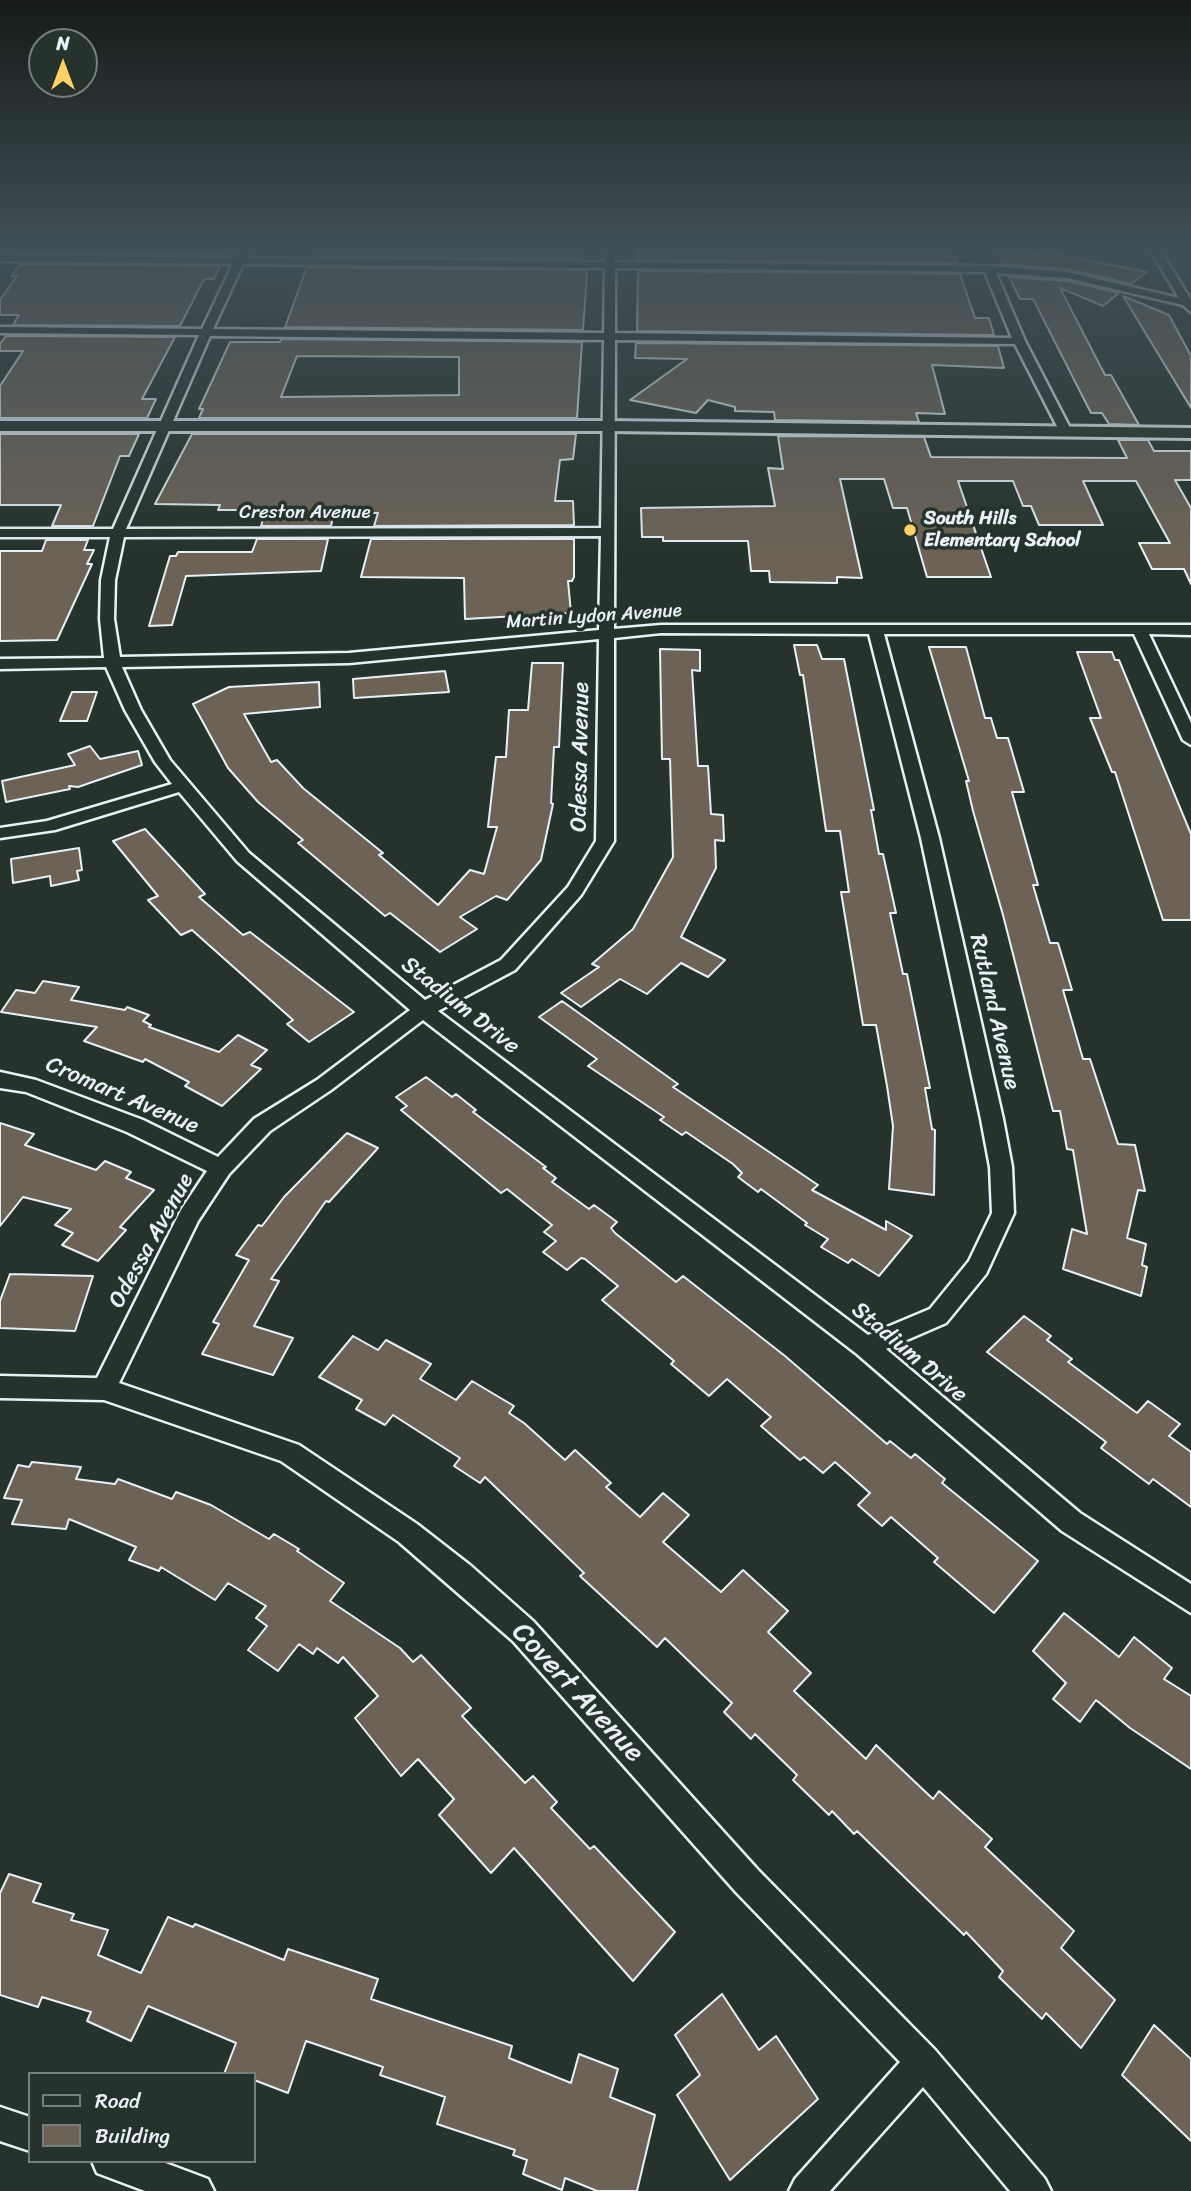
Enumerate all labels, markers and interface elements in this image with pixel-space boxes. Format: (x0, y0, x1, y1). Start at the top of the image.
text: N (56, 27, 70, 60)
north arrow (28, 28, 98, 98)
street label: Creston Avenue (239, 502, 371, 524)
place label: South Hills Elementary School (924, 508, 1081, 552)
marker: South Hills Elementary School (902, 522, 918, 538)
street label: Martin Lydon Avenue (505, 599, 683, 635)
street label: Odessa Avenue (566, 682, 596, 832)
street label: Rutland Avenue (963, 932, 1025, 1092)
street label: Stadium Drive (395, 951, 525, 1061)
street label: Cromart Avenue (41, 1051, 203, 1141)
street label: Odessa Avenue (104, 1169, 200, 1313)
street label: Stadium Drive (846, 1297, 972, 1409)
street label: Covert Avenue (504, 1616, 650, 1770)
legend (28, 2072, 256, 2163)
text: Road (95, 2082, 140, 2120)
text: Building (95, 2117, 170, 2155)

